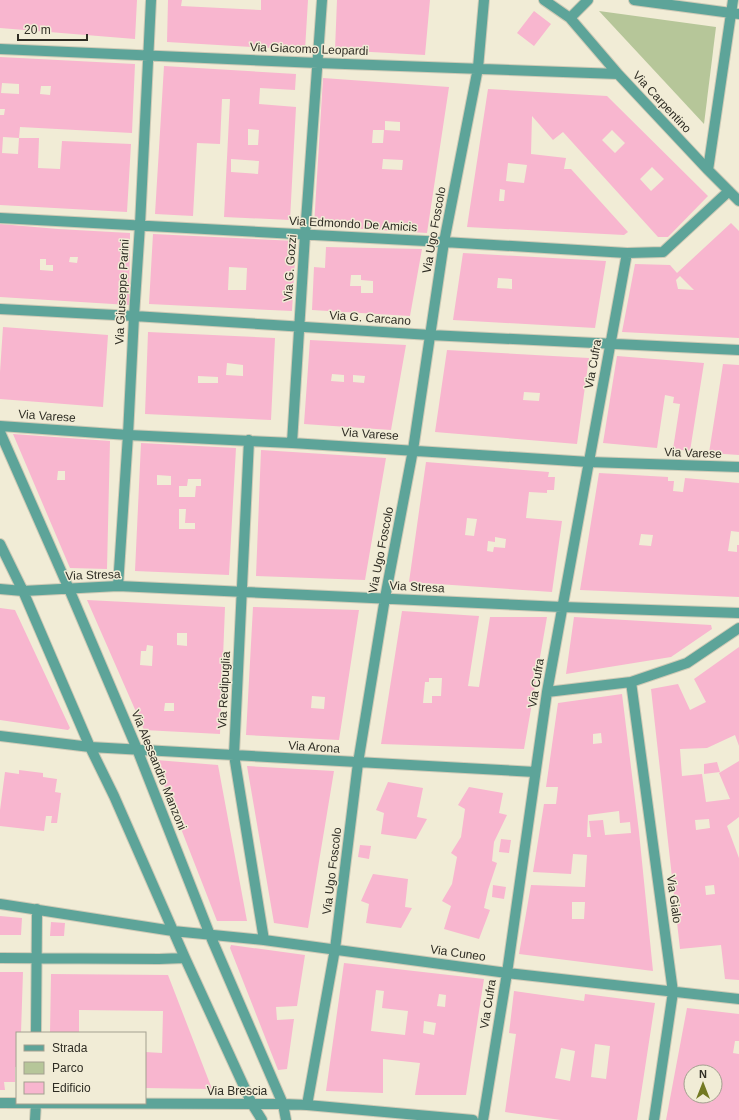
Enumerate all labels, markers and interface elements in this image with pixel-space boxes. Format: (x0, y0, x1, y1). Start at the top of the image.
scale bar (18, 16, 87, 42)
text: 20 m (24, 23, 51, 37)
street label: Via Giacomo Leopardi (250, 40, 368, 58)
street label: Via Carpentino (630, 68, 694, 136)
street label: Via Ugo Foscolo (419, 185, 449, 274)
street label: Via Edmondo De Amicis (288, 214, 418, 234)
street label: Via G. Gozzi (281, 234, 299, 302)
street label: Via Giuseppe Parini (112, 239, 132, 345)
street label: Via G. Carcano (329, 308, 412, 328)
street label: Via Cufra (582, 338, 604, 390)
street label: Via Varese (18, 407, 77, 425)
street label: Via Varese (341, 425, 400, 443)
street label: Via Varese (664, 445, 722, 461)
street label: Via Ugo Foscolo (366, 505, 396, 594)
street label: Via Stresa (65, 567, 121, 583)
street label: Via Stresa (389, 579, 445, 595)
street label: Via Redipuglia (215, 651, 233, 729)
street label: Via Cufra (525, 657, 547, 709)
street label: Via Alessandro Manzoni (128, 708, 190, 832)
street label: Via Arona (288, 738, 341, 756)
street label: Via Ugo Foscolo (320, 826, 344, 915)
street label: Via Gialo (664, 874, 684, 924)
street label: Via Cuneo (429, 942, 487, 964)
street label: Via Cufra (477, 978, 499, 1030)
legend (16, 1032, 146, 1104)
text: Strada (52, 1041, 88, 1055)
text: Parco (52, 1061, 84, 1075)
north arrow (683, 1064, 723, 1104)
text: N (699, 1068, 707, 1080)
text: Edificio (52, 1081, 91, 1095)
street label: Via Brescia (207, 1084, 268, 1098)

